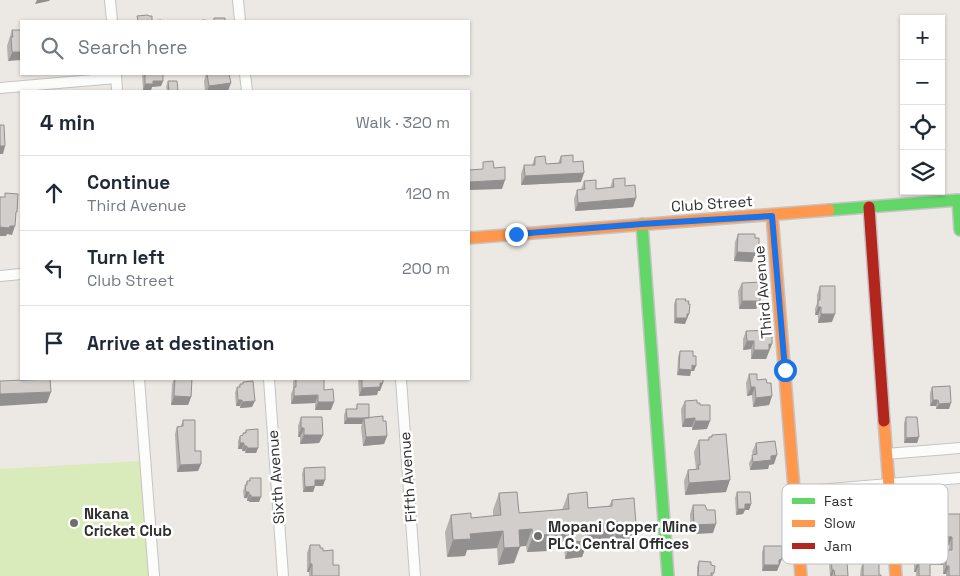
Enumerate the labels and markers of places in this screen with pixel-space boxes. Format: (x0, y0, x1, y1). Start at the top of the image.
place label: Nkana Cricket Club (84, 504, 172, 540)
marker: Nkana Cricket Club (68, 517, 80, 529)
place label: Mopani Copper Mine PLC. Central Offices (548, 517, 698, 553)
marker: Mopani Copper Mine PLC. Central Offices (532, 530, 544, 542)

